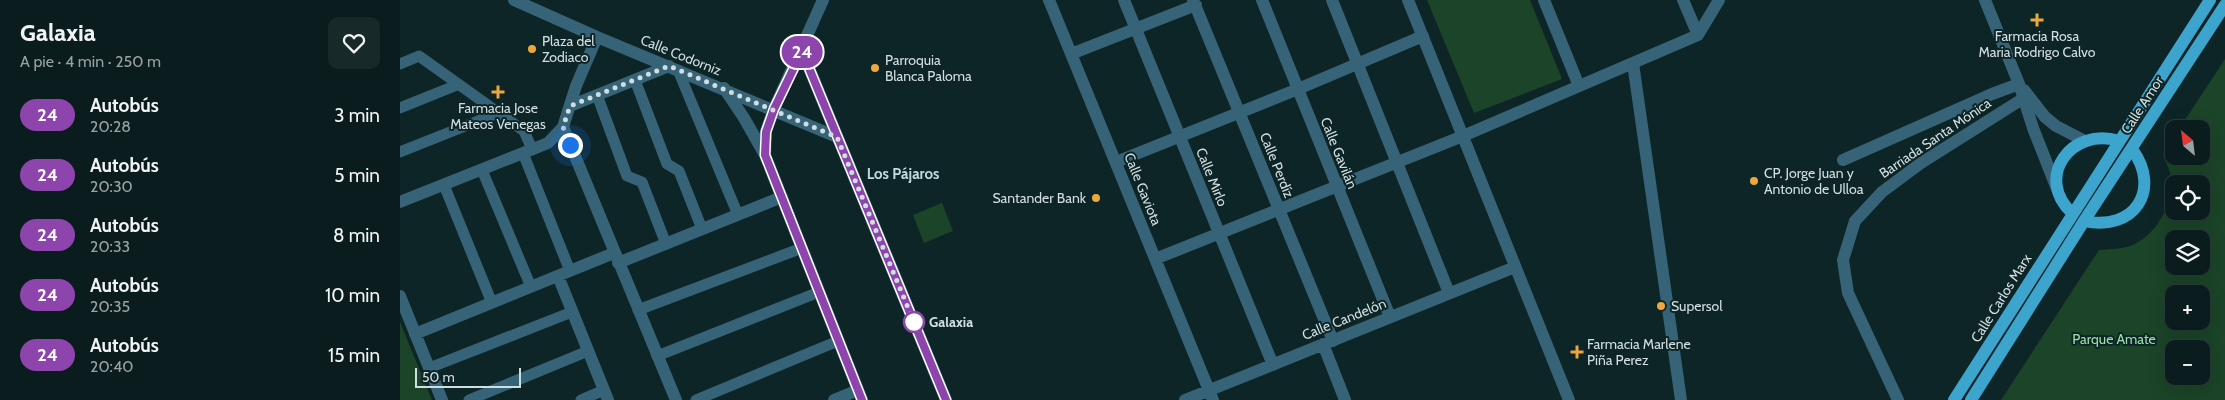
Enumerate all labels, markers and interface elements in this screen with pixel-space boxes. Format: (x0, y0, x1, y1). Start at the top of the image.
marker: Farmacia Rosa Maria Rodrigo Calvo (2031, 14, 2043, 26)
button: heart (328, 17, 380, 69)
text: Galaxia (20, 18, 96, 47)
place label: Farmacia Rosa Maria Rodrigo Calvo (1978, 27, 2096, 61)
street label: Calle Codorniz (638, 31, 724, 80)
place label: Plaza del Zodiaco (542, 32, 595, 66)
line badge: 24 (780, 36, 824, 68)
text: 24 (792, 41, 812, 63)
marker: Plaza del Zodiaco (526, 43, 538, 55)
place label: Parroquia Blanca Paloma (885, 51, 972, 85)
text: A pie · 4 min · 250 m (20, 52, 161, 71)
marker: Parroquia Blanca Paloma (869, 62, 881, 74)
street label: Calle Amor (2117, 72, 2168, 137)
marker: Farmacia Jose Mateos Venegas (492, 86, 504, 98)
text: Autobús (90, 94, 159, 117)
street label: Barriada Santa Mónica (1876, 94, 1995, 182)
place label: Farmacia Jose Mateos Venegas (450, 99, 546, 133)
text: 24 (37, 104, 58, 126)
text: 3 min (334, 104, 380, 127)
street label: Calle Gavilán (1316, 114, 1362, 192)
text: 20:28 (90, 117, 131, 136)
north arrow (2165, 120, 2210, 165)
map controls (2165, 120, 2210, 385)
street label: Calle Perdíz (1256, 130, 1298, 201)
your location (558, 133, 583, 158)
street label: Calle Mirlo (1192, 145, 1232, 209)
street label: Calle Gaviota (1120, 150, 1166, 228)
text: Autobús (90, 154, 159, 177)
text: 24 (37, 164, 58, 186)
text: 5 min (334, 164, 380, 187)
place label: CP. Jorge Juan y Antonio de Ulloa (1764, 164, 1864, 198)
district label: Los Pájaros (867, 165, 939, 183)
marker: CP. Jorge Juan y Antonio de Ulloa (1748, 175, 1760, 187)
button: locate (2165, 175, 2210, 220)
text: 20:30 (90, 177, 133, 196)
place label: Santander Bank (992, 189, 1087, 207)
marker: Santander Bank (1090, 192, 1102, 204)
text: Autobús (90, 214, 159, 237)
text: 24 (37, 224, 58, 246)
text: 8 min (333, 224, 380, 247)
button: layers (2165, 230, 2210, 275)
text: 20:33 (90, 237, 130, 256)
street label: Calle Carlos Marx (1967, 250, 2036, 346)
text: Autobús (90, 274, 159, 297)
text: 24 (37, 284, 58, 306)
text: 10 min (325, 284, 380, 307)
button: + (2165, 285, 2210, 330)
street label: Calle Candelón (1299, 294, 1389, 344)
text: 20:35 (90, 297, 130, 316)
place label: Supersol (1671, 297, 1723, 315)
marker: Supersol (1655, 300, 1667, 312)
marker: Galaxia (903, 311, 925, 333)
place label: Galaxia (929, 313, 973, 331)
park label: Parque Amate (2072, 330, 2156, 348)
text: Autobús (90, 334, 159, 357)
place label: Farmacia Marlene Piña Perez (1587, 335, 1691, 369)
button: − (2165, 340, 2210, 385)
text: 24 (37, 344, 58, 366)
text: 15 min (328, 344, 380, 367)
marker: Farmacia Marlene Piña Perez (1571, 346, 1583, 358)
text: 20:40 (90, 357, 133, 376)
scale bar (415, 365, 521, 388)
text: 50 m (422, 368, 455, 386)

